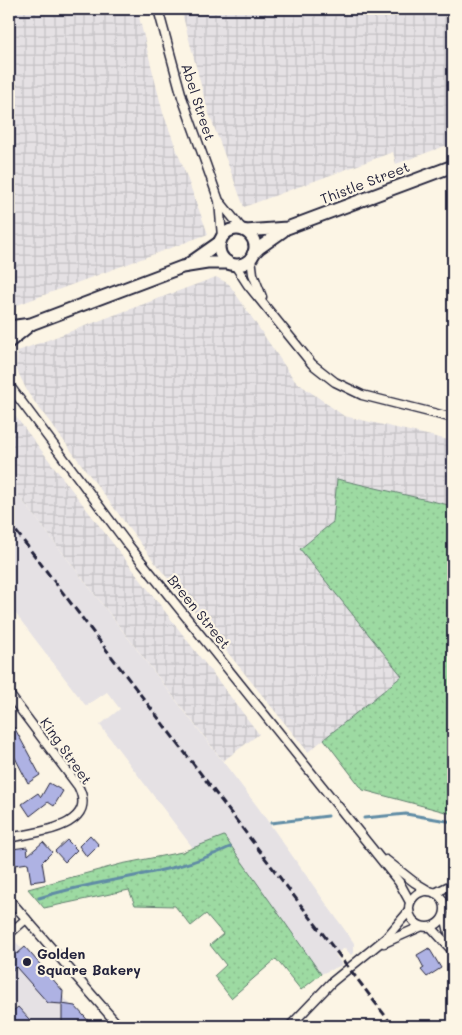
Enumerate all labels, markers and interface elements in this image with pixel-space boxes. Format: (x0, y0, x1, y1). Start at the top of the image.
street label: Abel Street (177, 61, 220, 143)
street label: Thistle Street (317, 157, 412, 208)
street label: Breen Street (164, 571, 235, 653)
street label: King Street (36, 713, 96, 788)
place label: Golden Square Bakery (37, 944, 141, 979)
marker: Golden Square Bakery (21, 956, 33, 968)

